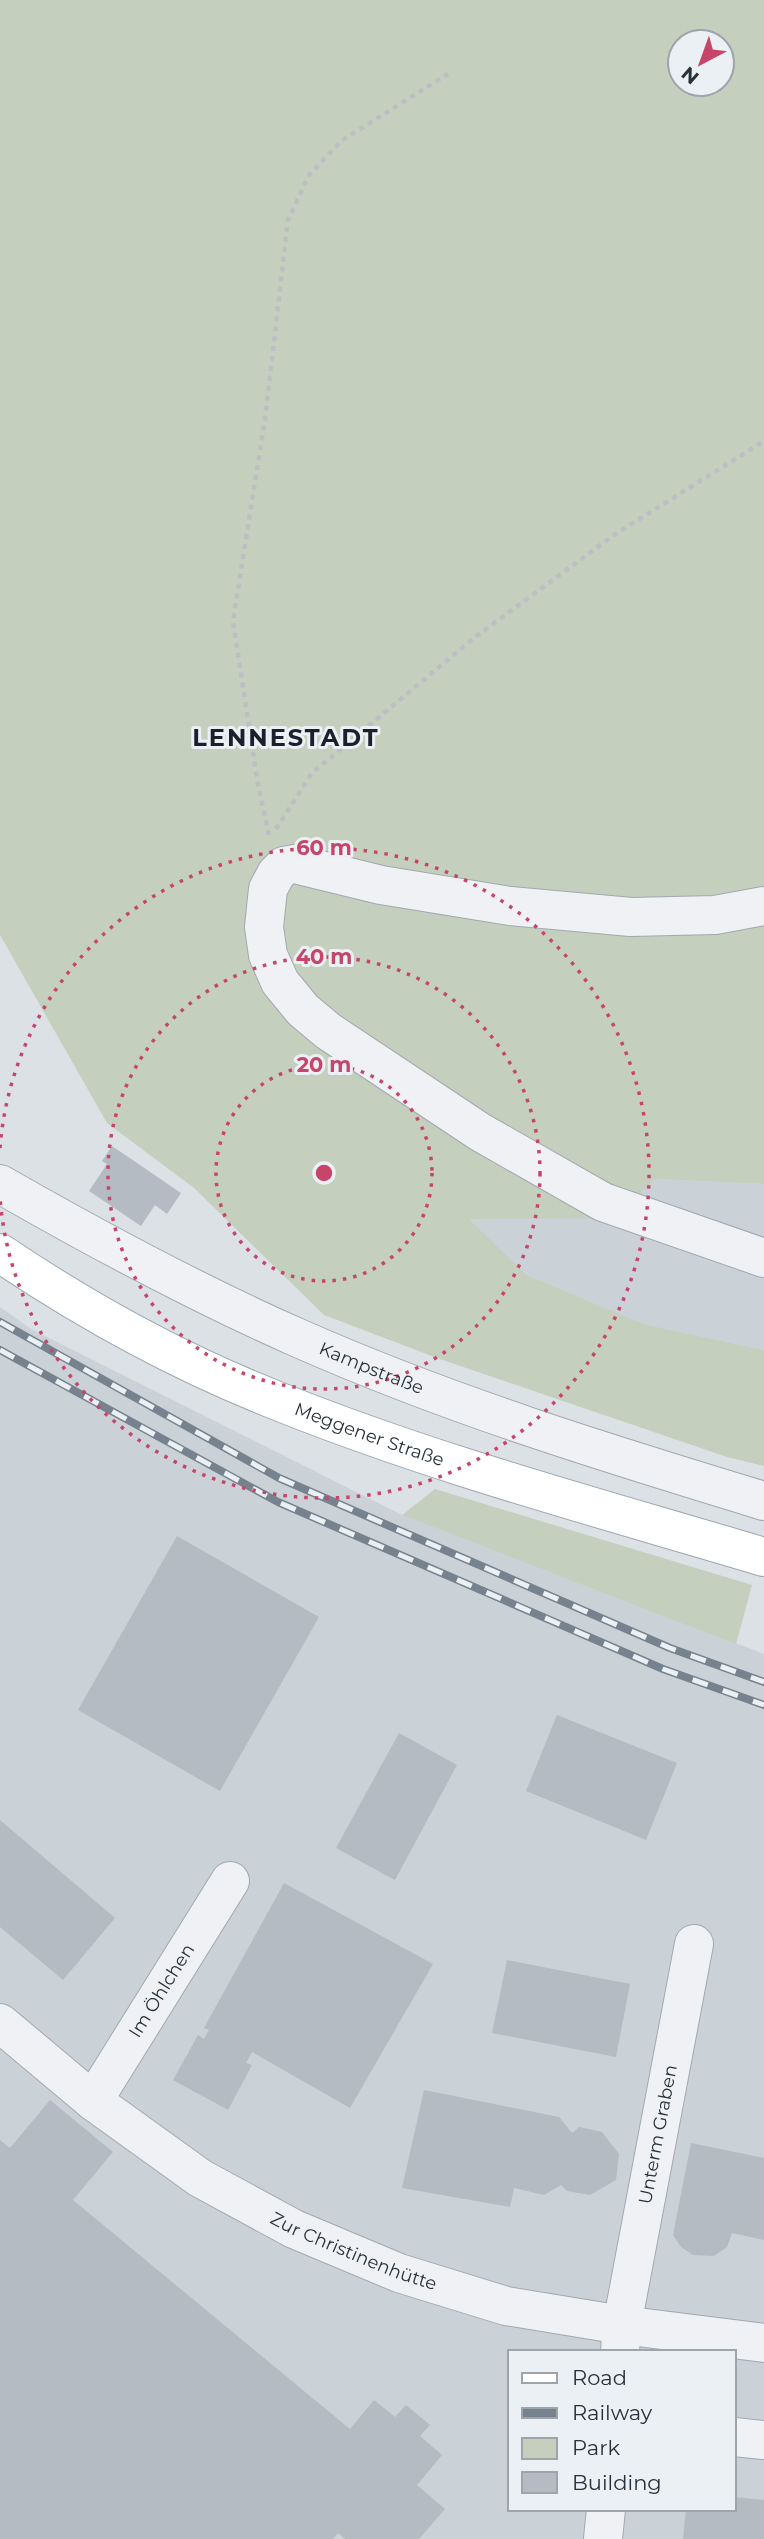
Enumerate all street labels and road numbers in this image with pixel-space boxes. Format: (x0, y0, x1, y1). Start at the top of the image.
street label: Kampstraße (316, 1337, 427, 1399)
street label: Meggener Straße (292, 1398, 447, 1471)
street label: Im Öhlchen (124, 1940, 199, 2042)
street label: Unterm Graben (634, 2063, 682, 2206)
street label: Zur Christinenhütte (267, 2207, 440, 2295)

